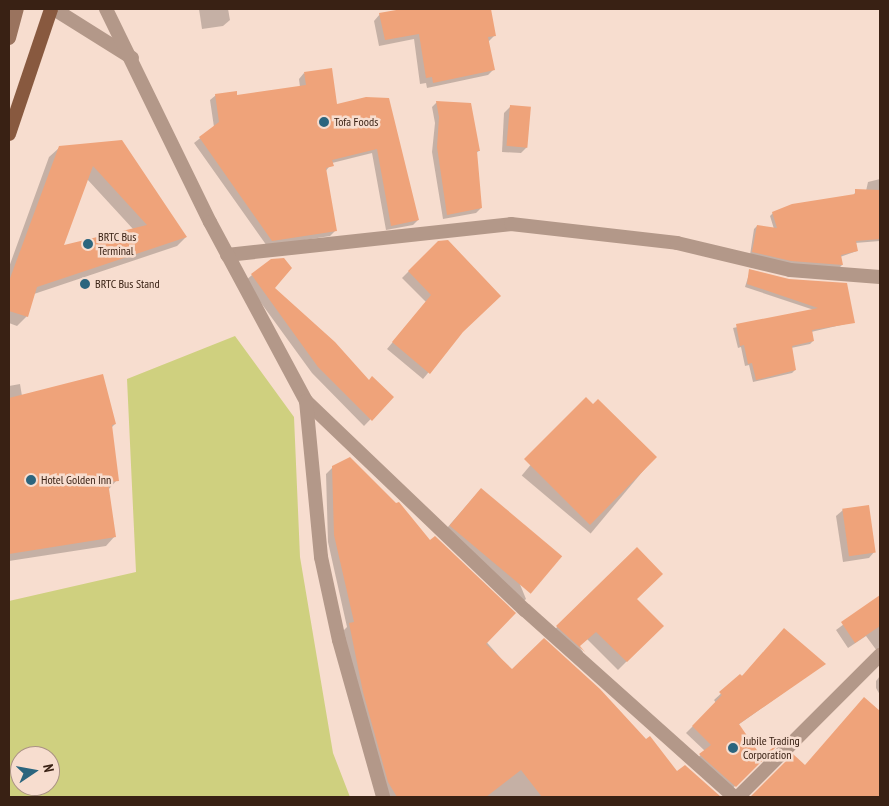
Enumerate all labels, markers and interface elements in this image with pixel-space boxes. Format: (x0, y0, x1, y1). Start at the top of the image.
place label: Tofa Foods (334, 115, 378, 129)
marker: Tofa Foods (318, 116, 330, 128)
place label: BRTC Bus Terminal (98, 230, 137, 258)
marker: BRTC Bus Terminal (82, 238, 94, 250)
place label: BRTC Bus Stand (95, 277, 160, 291)
marker: BRTC Bus Stand (79, 278, 91, 290)
place label: Hotel Golden Inn (41, 473, 111, 487)
marker: Hotel Golden Inn (25, 474, 37, 486)
place label: Jubile Trading Corporation (743, 734, 800, 762)
marker: Jubile Trading Corporation (727, 742, 739, 754)
north arrow (10, 746, 60, 796)
text: N (39, 763, 58, 774)

